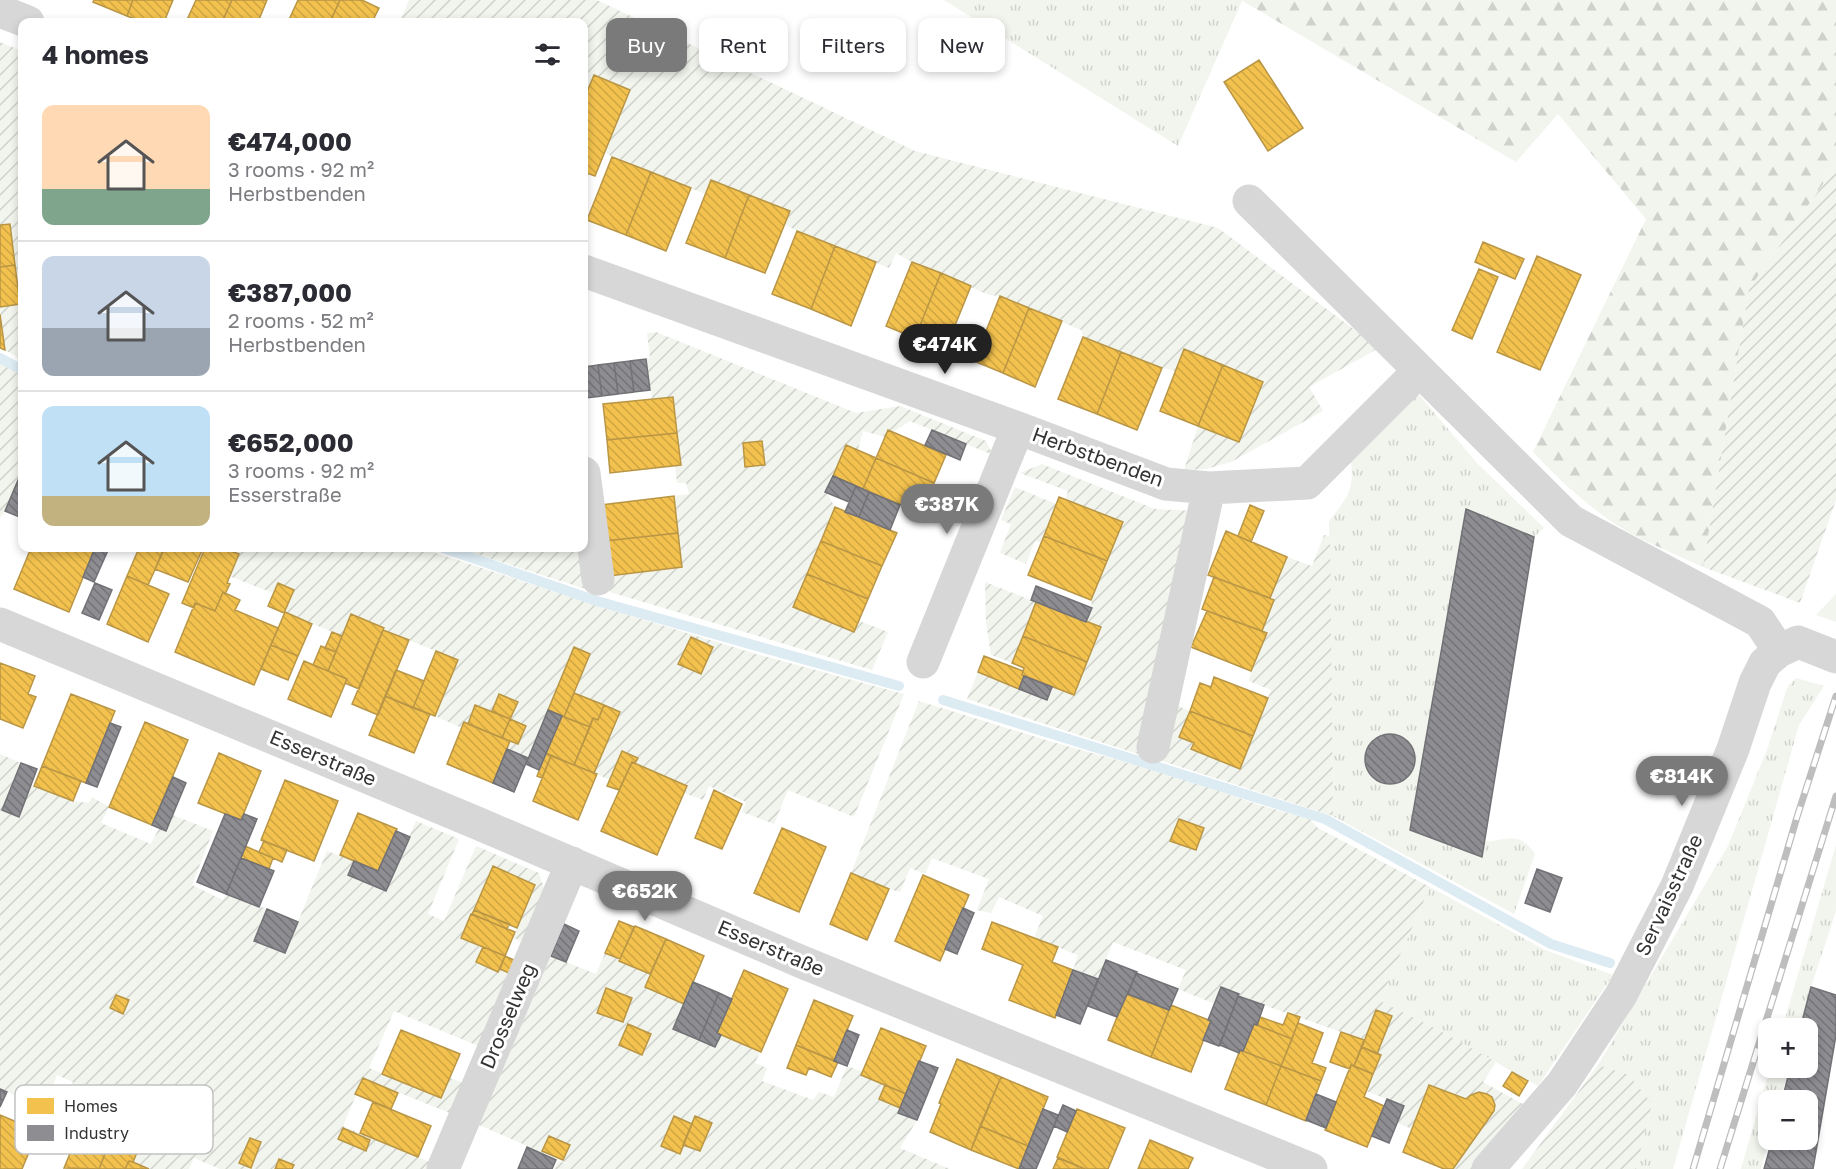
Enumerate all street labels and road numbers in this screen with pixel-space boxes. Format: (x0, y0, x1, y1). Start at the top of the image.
street label: Herbstbenden (1029, 421, 1167, 491)
street label: Esserstraße (266, 724, 380, 790)
street label: Servaisstraße (1629, 830, 1707, 959)
street label: Esserstraße (714, 914, 828, 980)
street label: Drosselweg (474, 959, 540, 1072)

